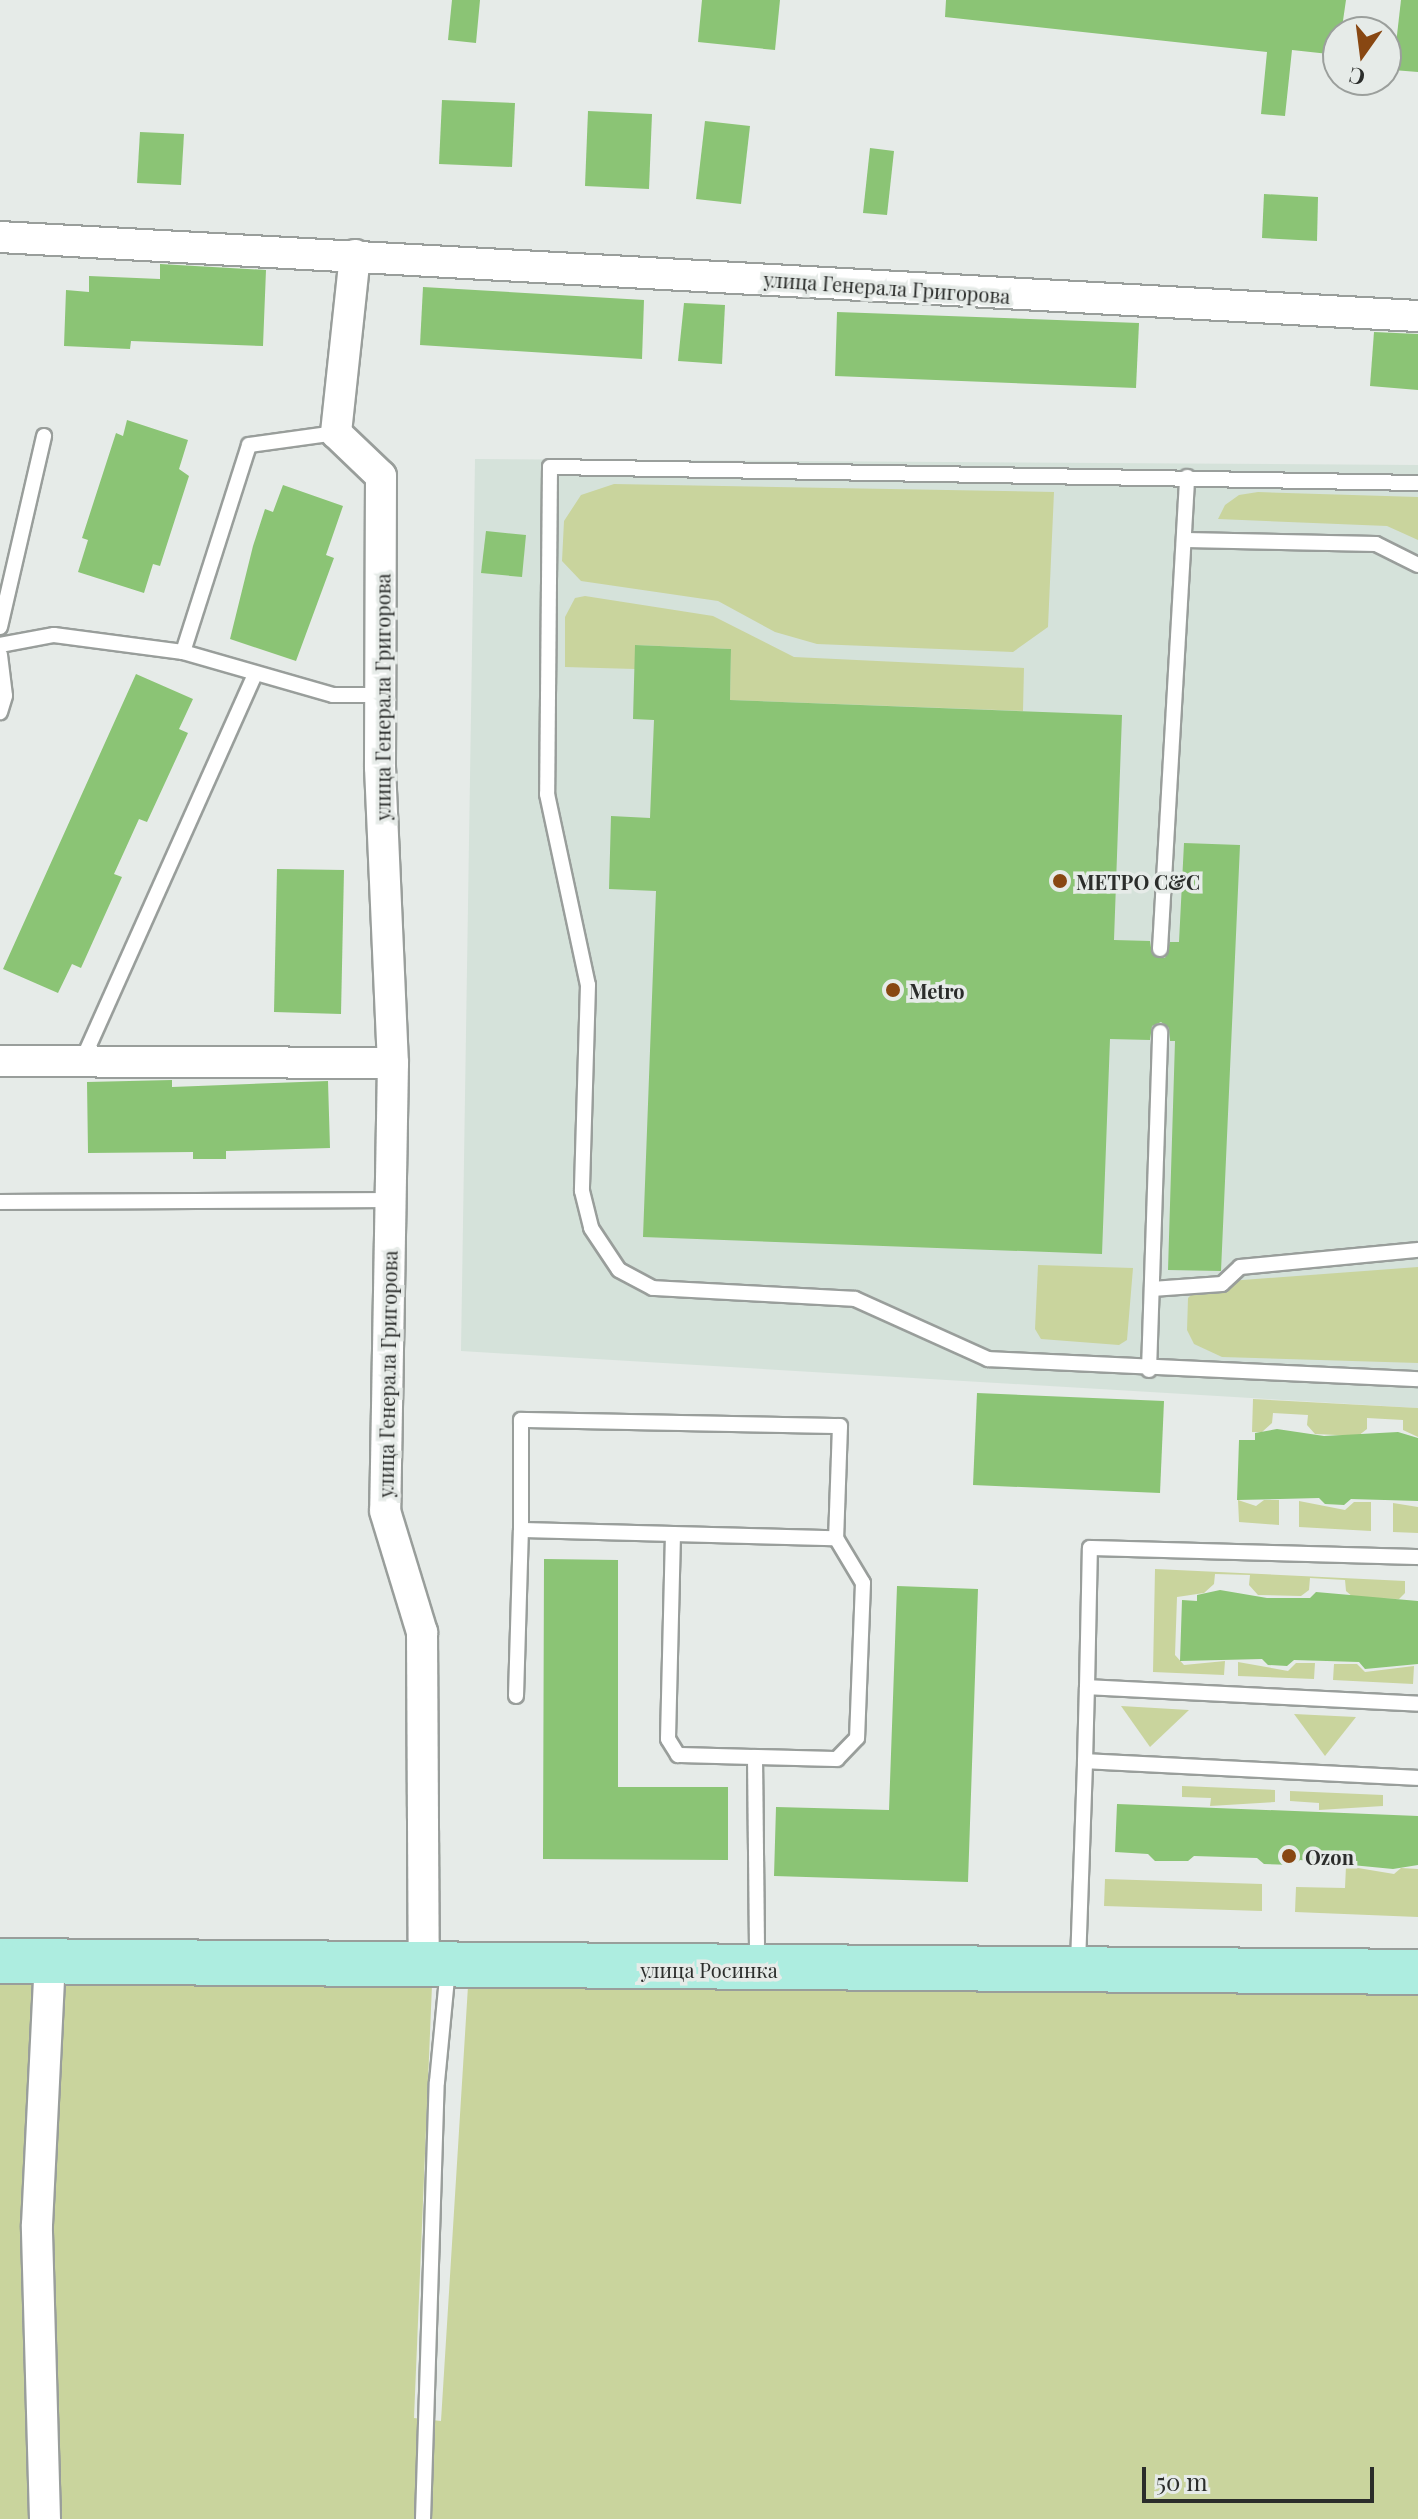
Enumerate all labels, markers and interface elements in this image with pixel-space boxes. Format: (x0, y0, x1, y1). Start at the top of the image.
north arrow (1322, 16, 1402, 96)
text: С (1346, 61, 1368, 94)
street label: улица Генерала Григорова (763, 266, 1011, 308)
street label: улица Генерала Григорова (370, 573, 394, 821)
place label: МЕТРО С&С (1076, 869, 1200, 893)
marker: МЕТРО С&С (1051, 872, 1069, 890)
place label: Metro (909, 978, 965, 1002)
marker: Metro (884, 981, 902, 999)
street label: улица Генерала Григорова (373, 1250, 401, 1498)
place label: Ozon (1305, 1844, 1354, 1868)
marker: Ozon (1280, 1847, 1298, 1865)
street label: улица Росинка (640, 1957, 778, 1981)
scale bar (1146, 2451, 1378, 2501)
text: 50 m (1156, 2465, 1208, 2497)

